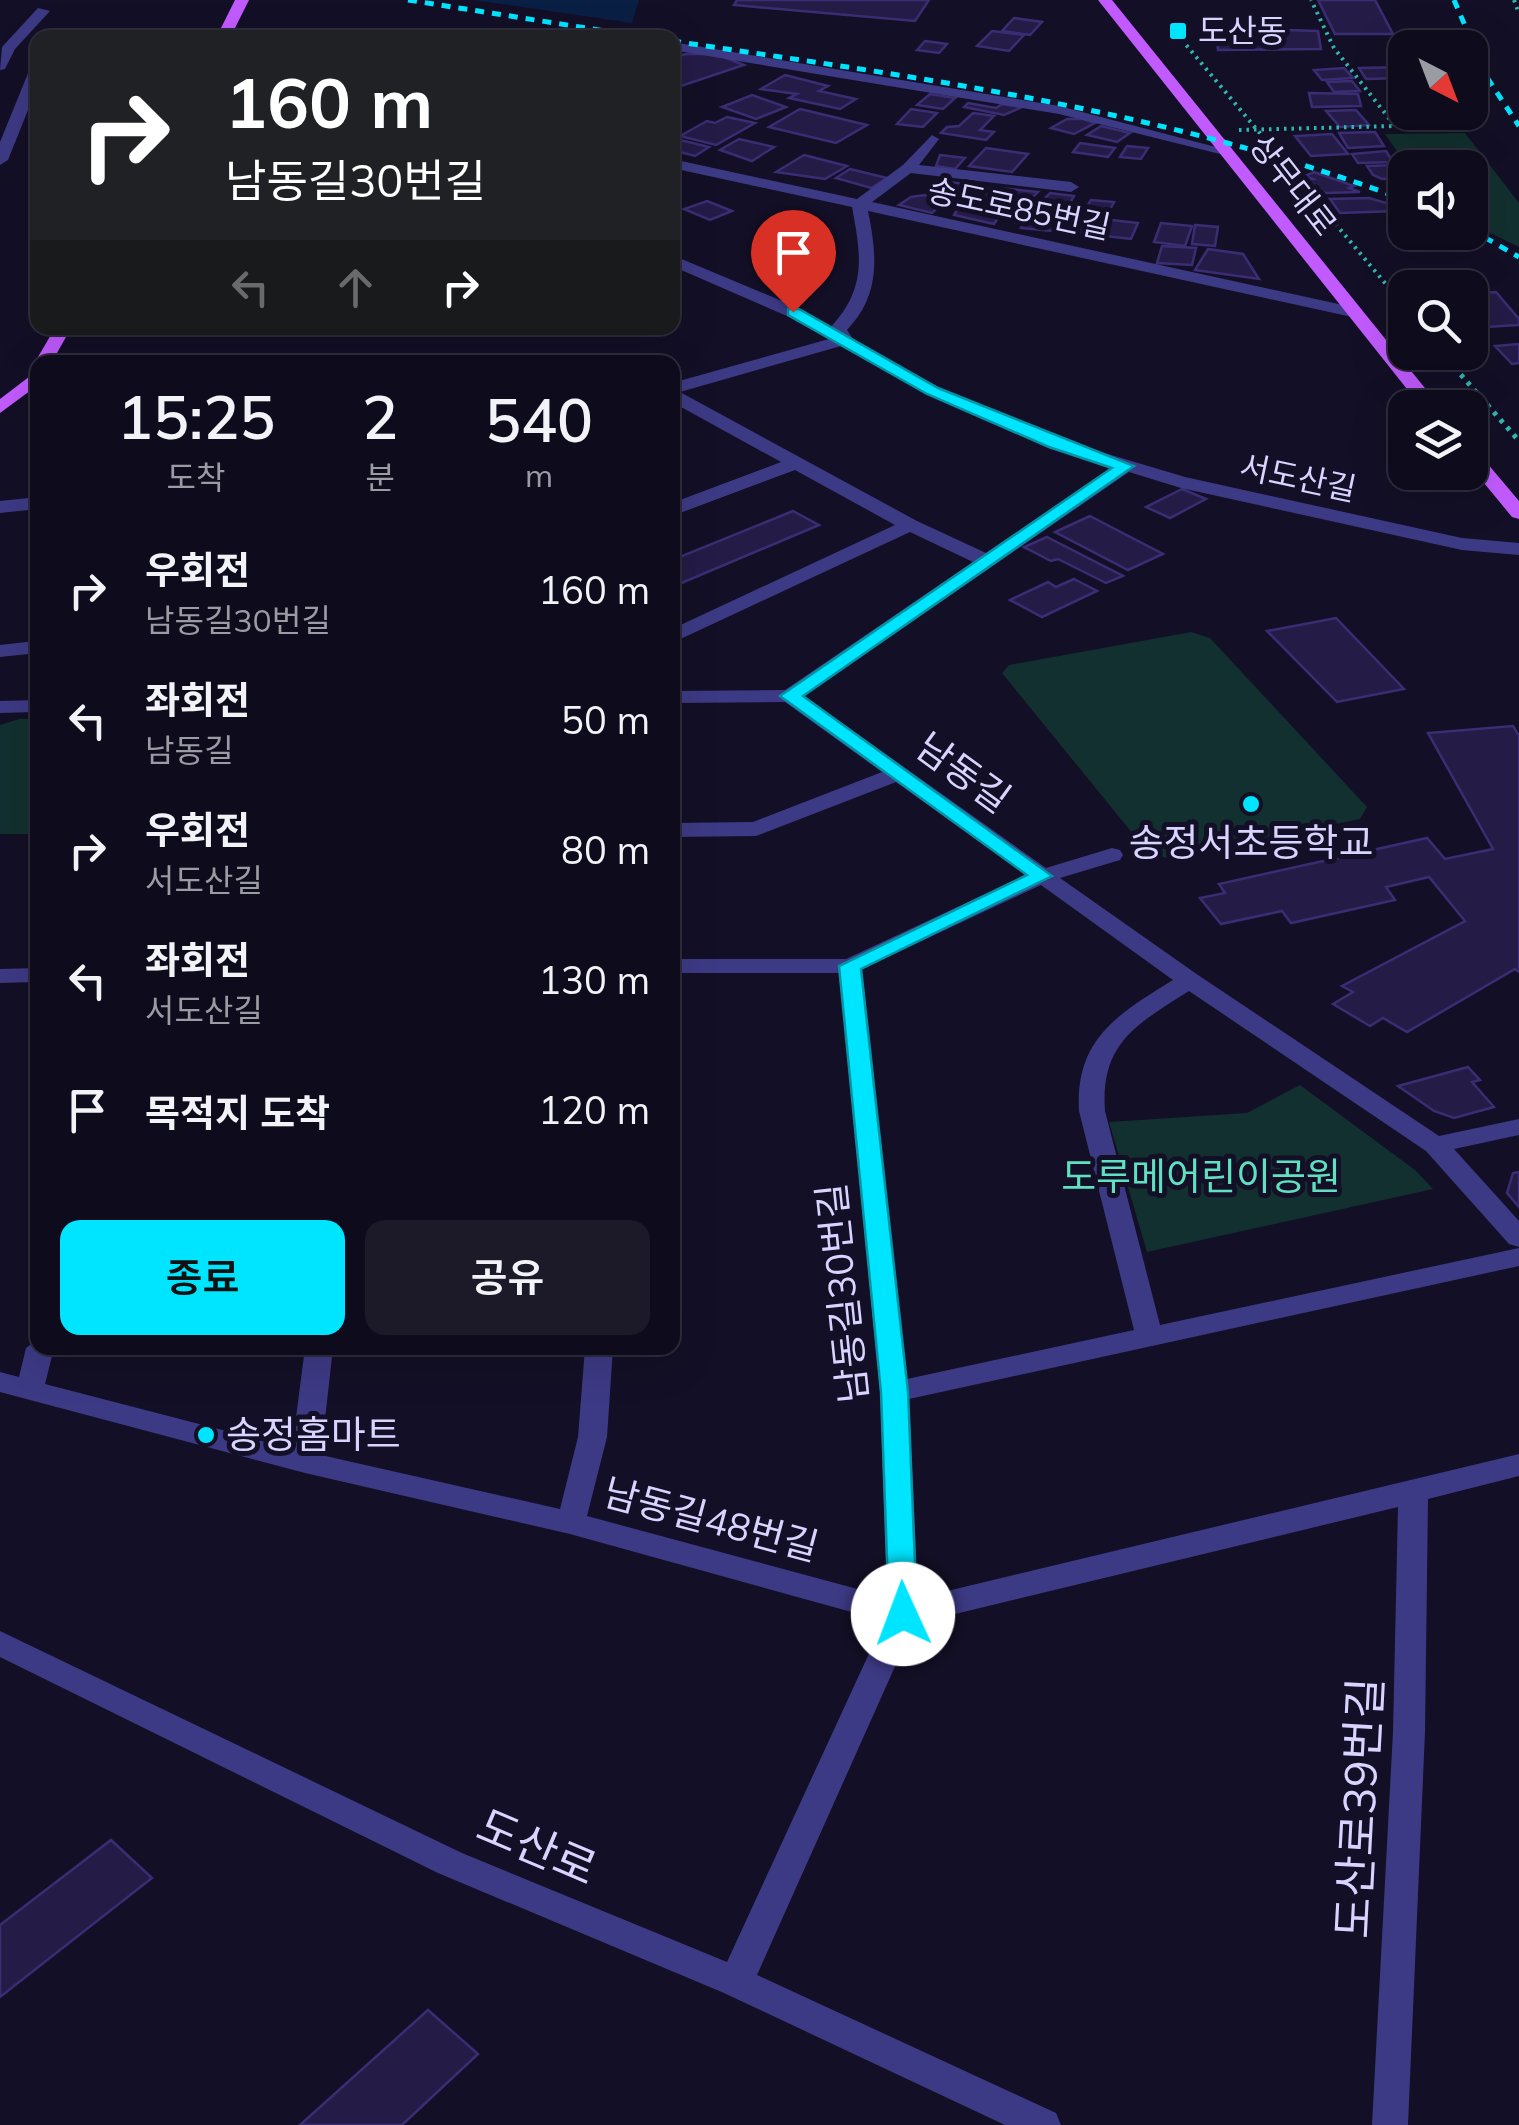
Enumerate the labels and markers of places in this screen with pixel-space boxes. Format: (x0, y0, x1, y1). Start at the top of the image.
place label: 도산동 (1198, 10, 1286, 50)
marker: 도산동 (1167, 20, 1189, 42)
pin (751, 210, 836, 313)
marker: 송정서초등학교 (1240, 793, 1262, 815)
place label: 송정서초등학교 (1129, 818, 1373, 866)
place label: 송정홈마트 (226, 1410, 401, 1458)
marker: 송정홈마트 (195, 1424, 217, 1446)

